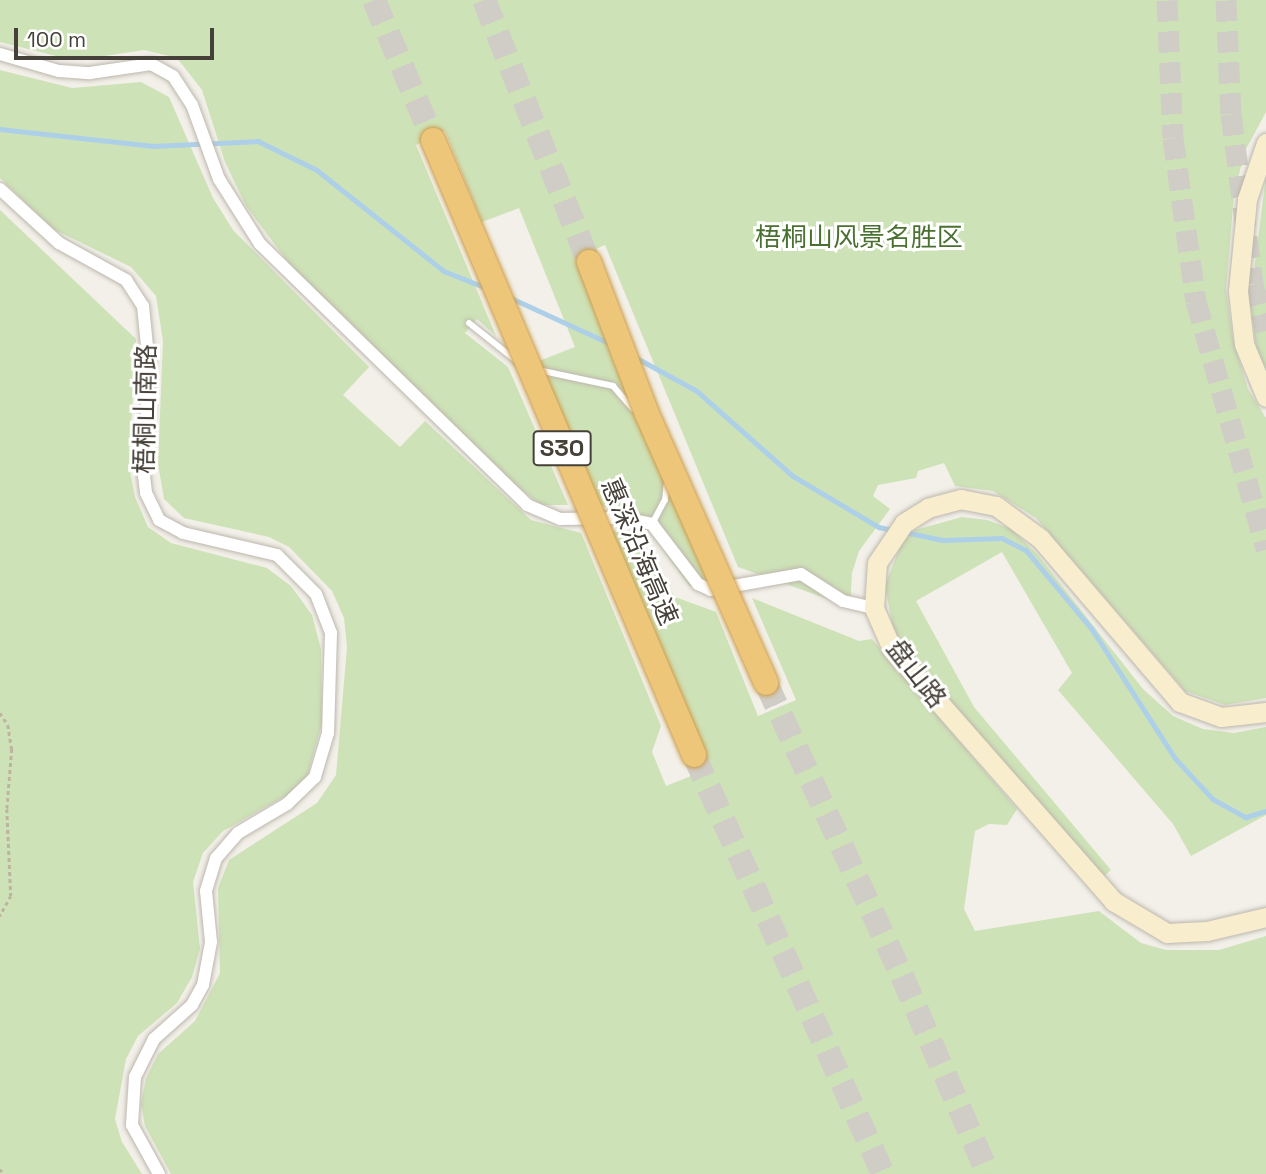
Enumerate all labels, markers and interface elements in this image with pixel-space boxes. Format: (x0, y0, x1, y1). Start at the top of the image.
scale bar (18, 14, 217, 58)
text: 100 m (27, 26, 86, 53)
park label: 梧桐山风景名胜区 (755, 222, 963, 254)
street label: 梧桐山南路 (129, 344, 163, 474)
road number: S30 (532, 428, 592, 468)
street label: 惠深沿海高速 (594, 474, 684, 630)
street label: 盘山路 (880, 634, 952, 714)

